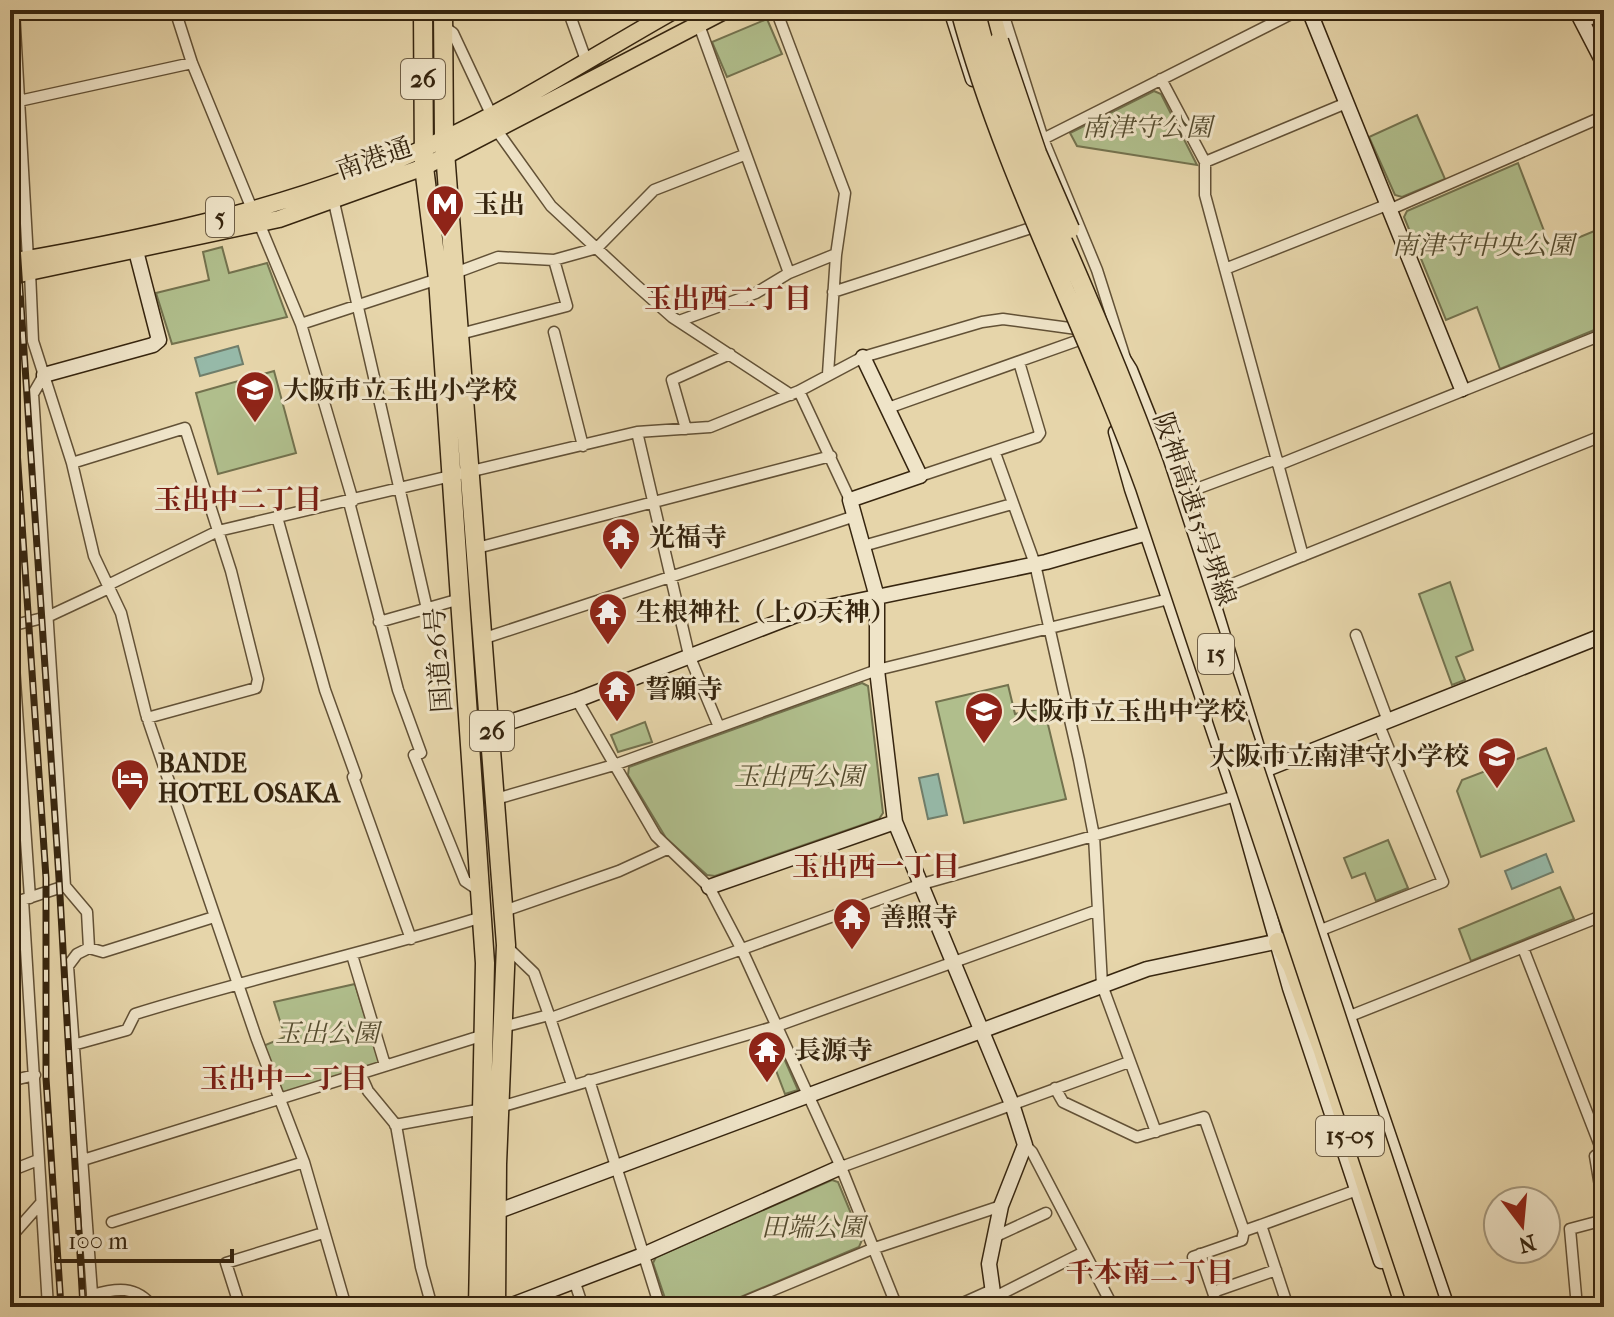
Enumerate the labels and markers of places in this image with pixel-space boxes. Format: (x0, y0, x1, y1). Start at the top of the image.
metro station icon: 玉出 (424, 183, 466, 238)
place label: 玉出 (473, 189, 525, 220)
school or university icon: 大阪市立玉出小学校 (234, 369, 276, 424)
place label: 大阪市立玉出小学校 (283, 375, 517, 406)
temple icon: 光福寺 (600, 516, 642, 571)
place label: 光福寺 (649, 522, 727, 553)
temple icon: 生根神社（上の天神） (587, 591, 629, 646)
place label: 生根神社（上の天神） (636, 597, 896, 628)
temple icon: 誓願寺 (596, 668, 638, 723)
place label: 誓願寺 (645, 674, 723, 705)
school or university icon: 大阪市立玉出中学校 (963, 690, 1005, 745)
place label: 大阪市立玉出中学校 (1012, 696, 1246, 727)
school or university icon: 大阪市立南津守小学校 (1476, 735, 1518, 790)
place label: 大阪市立南津守小学校 (1209, 741, 1469, 772)
place label: BANDE HOTEL OSAKA (158, 748, 341, 809)
hotel icon: BANDE HOTEL OSAKA (109, 757, 151, 812)
temple icon: 善照寺 (831, 896, 873, 951)
place label: 善照寺 (880, 902, 958, 933)
temple icon: 長源寺 (746, 1029, 788, 1084)
place label: 長源寺 (795, 1035, 873, 1066)

